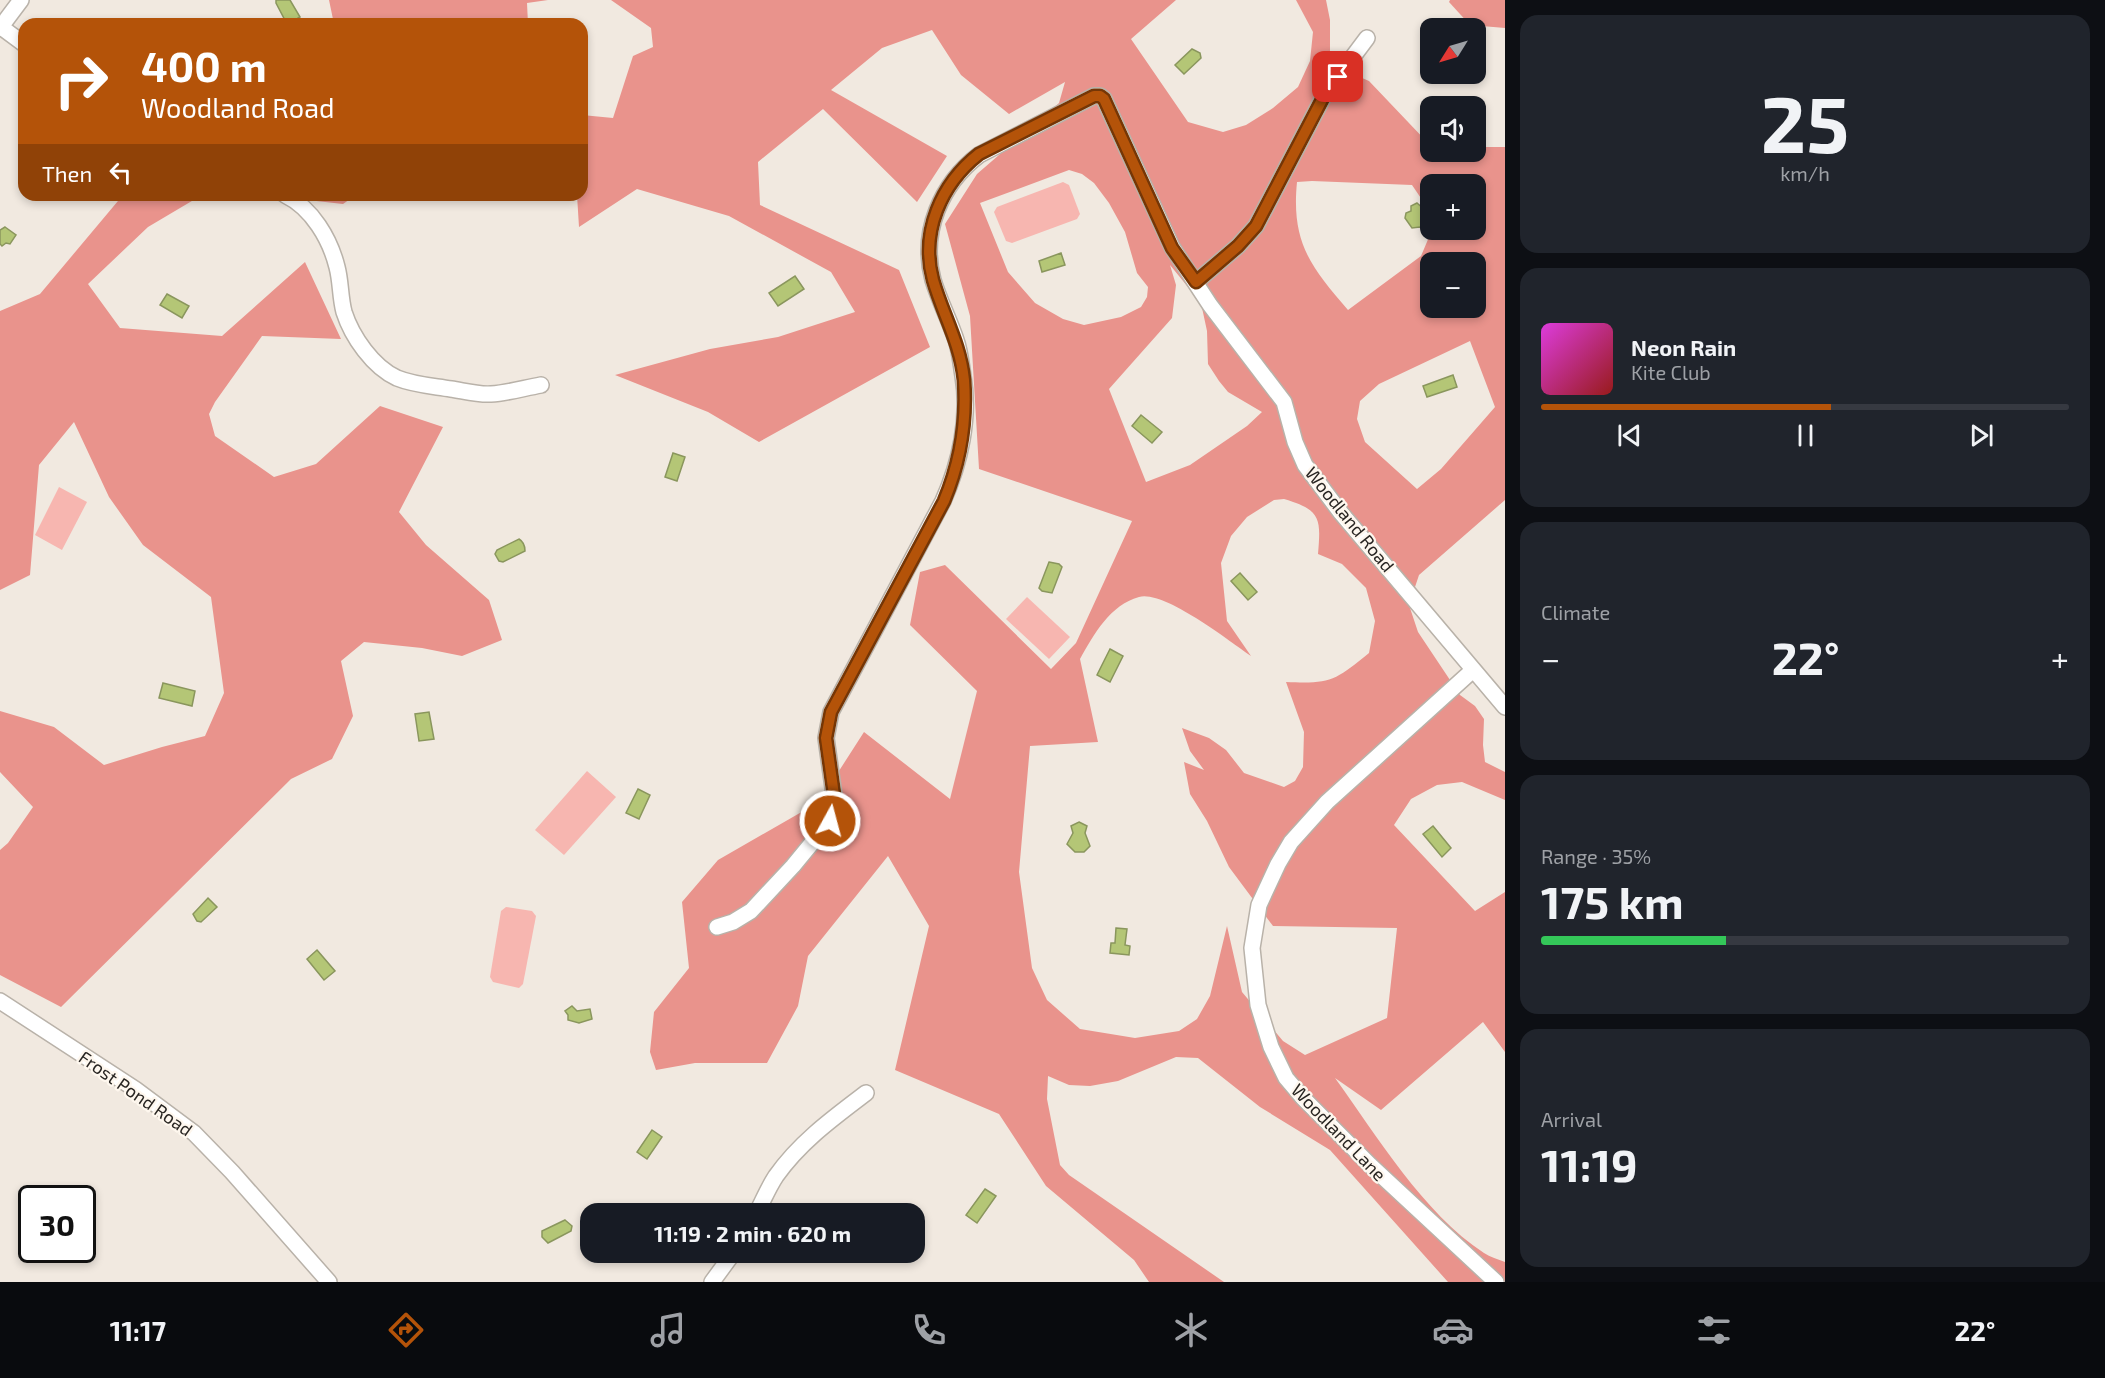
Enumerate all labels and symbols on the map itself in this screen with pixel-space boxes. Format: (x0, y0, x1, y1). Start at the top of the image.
north arrow (1420, 18, 1486, 84)
pin (1312, 51, 1363, 102)
street label: Woodland Road (1301, 462, 1399, 576)
position arrow (798, 789, 862, 853)
street label: Frost Pond Road (75, 1046, 197, 1140)
street label: Woodland Lane (1287, 1079, 1391, 1185)
speed limit sign: 30 (18, 1185, 96, 1263)

